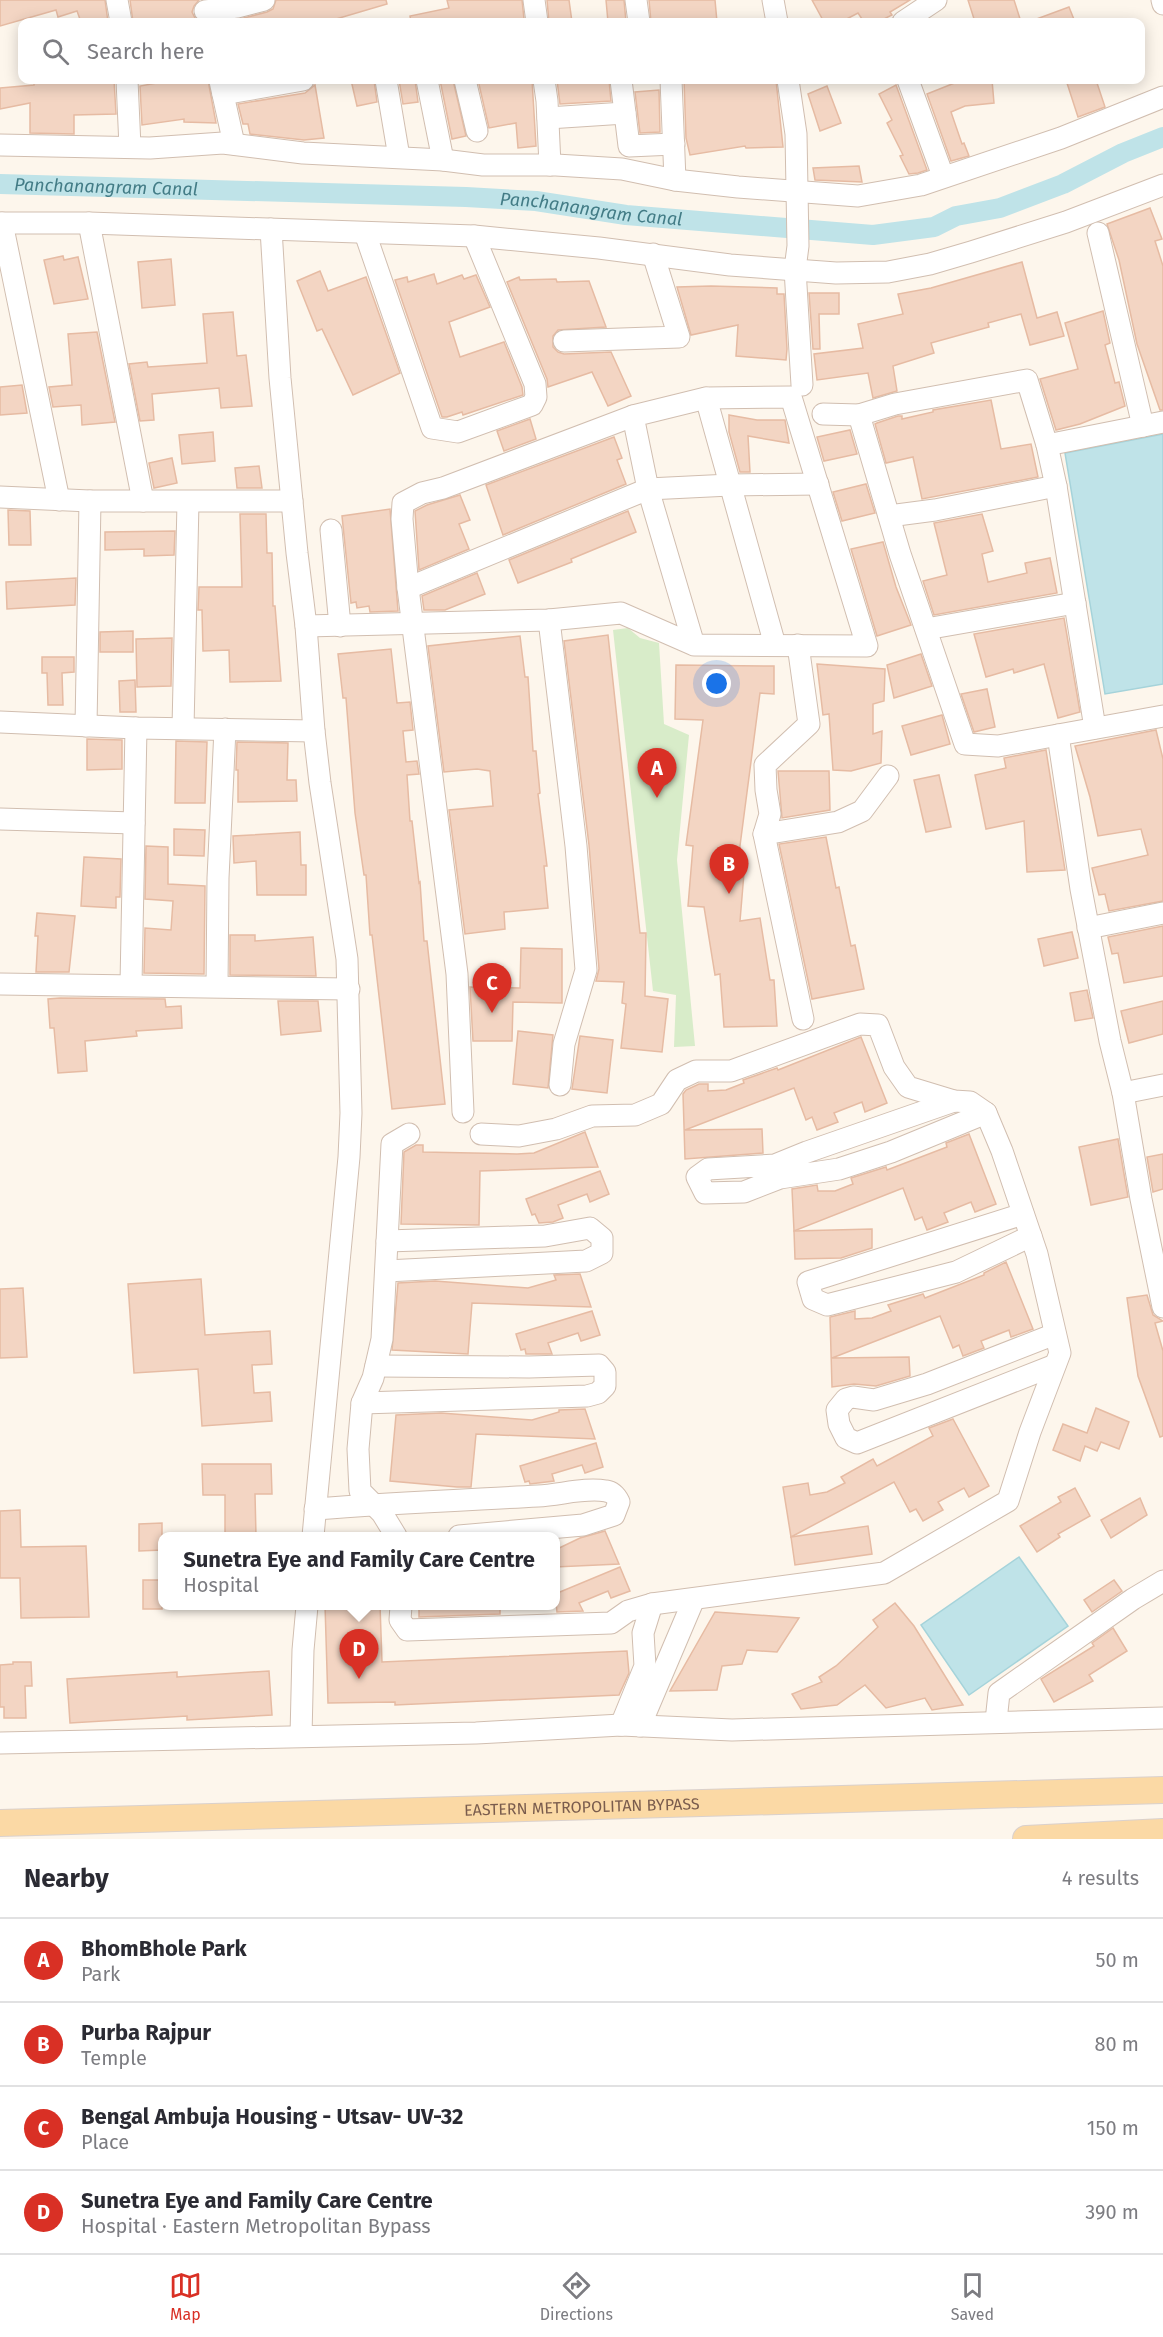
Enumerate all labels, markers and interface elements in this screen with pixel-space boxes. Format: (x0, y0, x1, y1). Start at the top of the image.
search box (18, 18, 1145, 84)
icon: search (39, 35, 72, 68)
text: Search here (87, 38, 205, 65)
water label: Panchanangram Canal (14, 173, 198, 201)
water label: Panchanangram Canal (499, 188, 683, 231)
your location (702, 669, 731, 698)
pin: A (638, 748, 676, 798)
pin: B (710, 844, 748, 894)
pin: C (472, 964, 512, 1013)
popup (158, 1532, 560, 1610)
text: Sunetra Eye and Family Care Centre (183, 1546, 535, 1573)
text: Hospital (183, 1573, 259, 1597)
pin: D (340, 1630, 378, 1679)
street label: EASTERN METROPOLITAN BYPASS (464, 1794, 700, 1819)
text: Nearby (24, 1863, 109, 1894)
text: 4 results (1062, 1866, 1139, 1890)
text: BhomBhole Park (81, 1935, 247, 1962)
text: A (38, 1948, 49, 1972)
text: 50 m (1095, 1948, 1139, 1972)
text: Park (81, 1962, 120, 1986)
text: Purba Rajpur (81, 2019, 211, 2046)
text: B (37, 2032, 50, 2056)
text: 80 m (1094, 2032, 1139, 2056)
text: Temple (81, 2046, 147, 2070)
text: Bengal Ambuja Housing - Utsav- UV-32 (81, 2103, 463, 2130)
text: C (38, 2116, 49, 2140)
text: 150 m (1087, 2116, 1139, 2140)
text: Place (81, 2130, 129, 2154)
text: Sunetra Eye and Family Care Centre (81, 2187, 433, 2214)
text: D (37, 2200, 50, 2224)
text: 390 m (1085, 2200, 1139, 2224)
text: Hospital · Eastern Metropolitan Bypass (81, 2214, 431, 2238)
tab: Map (169, 2269, 202, 2324)
tab: Directions (540, 2269, 613, 2324)
tab: Saved (951, 2269, 994, 2324)

